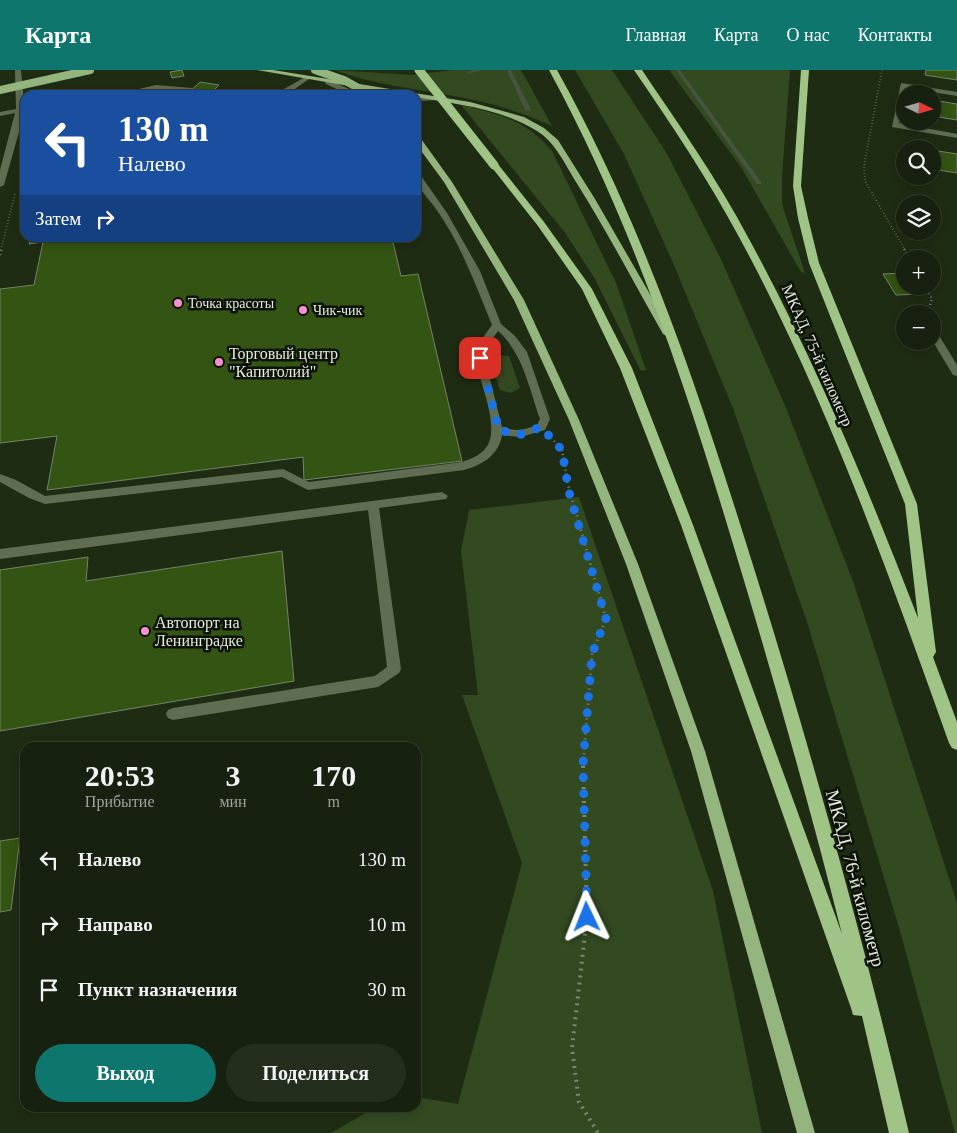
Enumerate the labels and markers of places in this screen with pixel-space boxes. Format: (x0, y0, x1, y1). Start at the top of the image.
place label: Точка красоты (188, 296, 275, 311)
marker: Точка красоты (172, 297, 184, 309)
place label: Чик-чик (313, 303, 363, 318)
marker: Чик-чик (297, 304, 309, 316)
pin (459, 337, 501, 379)
place label: Торговый центр "Капитолий" (229, 345, 338, 380)
marker: Торговый центр "Капитолий" (213, 356, 225, 368)
place label: Автопорт на Ленинградке (155, 614, 243, 650)
marker: Автопорт на Ленинградке (139, 625, 151, 637)

